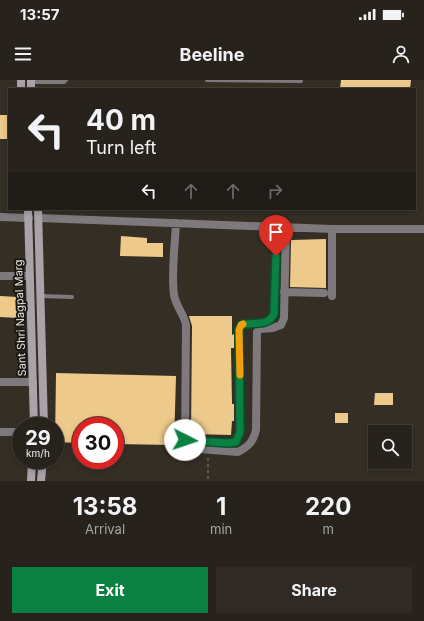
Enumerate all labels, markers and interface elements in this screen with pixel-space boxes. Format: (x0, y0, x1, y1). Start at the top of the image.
text: 13:57 (20, 5, 59, 24)
icon: menu (12, 43, 34, 65)
icon: person (390, 43, 412, 65)
text: Beeline (179, 44, 245, 65)
text: 40 m (86, 103, 156, 137)
icon: left (20, 104, 72, 156)
text: Turn left (86, 137, 156, 158)
icon: left (138, 180, 160, 202)
icon: ahead (180, 180, 202, 202)
icon: ahead (222, 180, 244, 202)
icon: right (264, 180, 286, 202)
pin (259, 215, 293, 256)
icon: arrive (265, 221, 287, 243)
street label: Sant Shri Nagpal Marg (11, 259, 29, 377)
speed limit sign: 30 (72, 417, 124, 469)
position arrow (164, 419, 206, 461)
map controls (368, 425, 412, 469)
button: search (368, 425, 412, 469)
text: 29 (25, 426, 51, 450)
text: km/h (26, 447, 50, 459)
text: 13:58 (73, 492, 137, 521)
text: 1 (216, 492, 226, 521)
text: 220 (305, 492, 351, 521)
text: Arrival (85, 521, 125, 537)
text: min (210, 521, 232, 537)
text: m (322, 521, 334, 537)
button: Exit (12, 567, 208, 613)
button: Share (216, 567, 412, 613)

